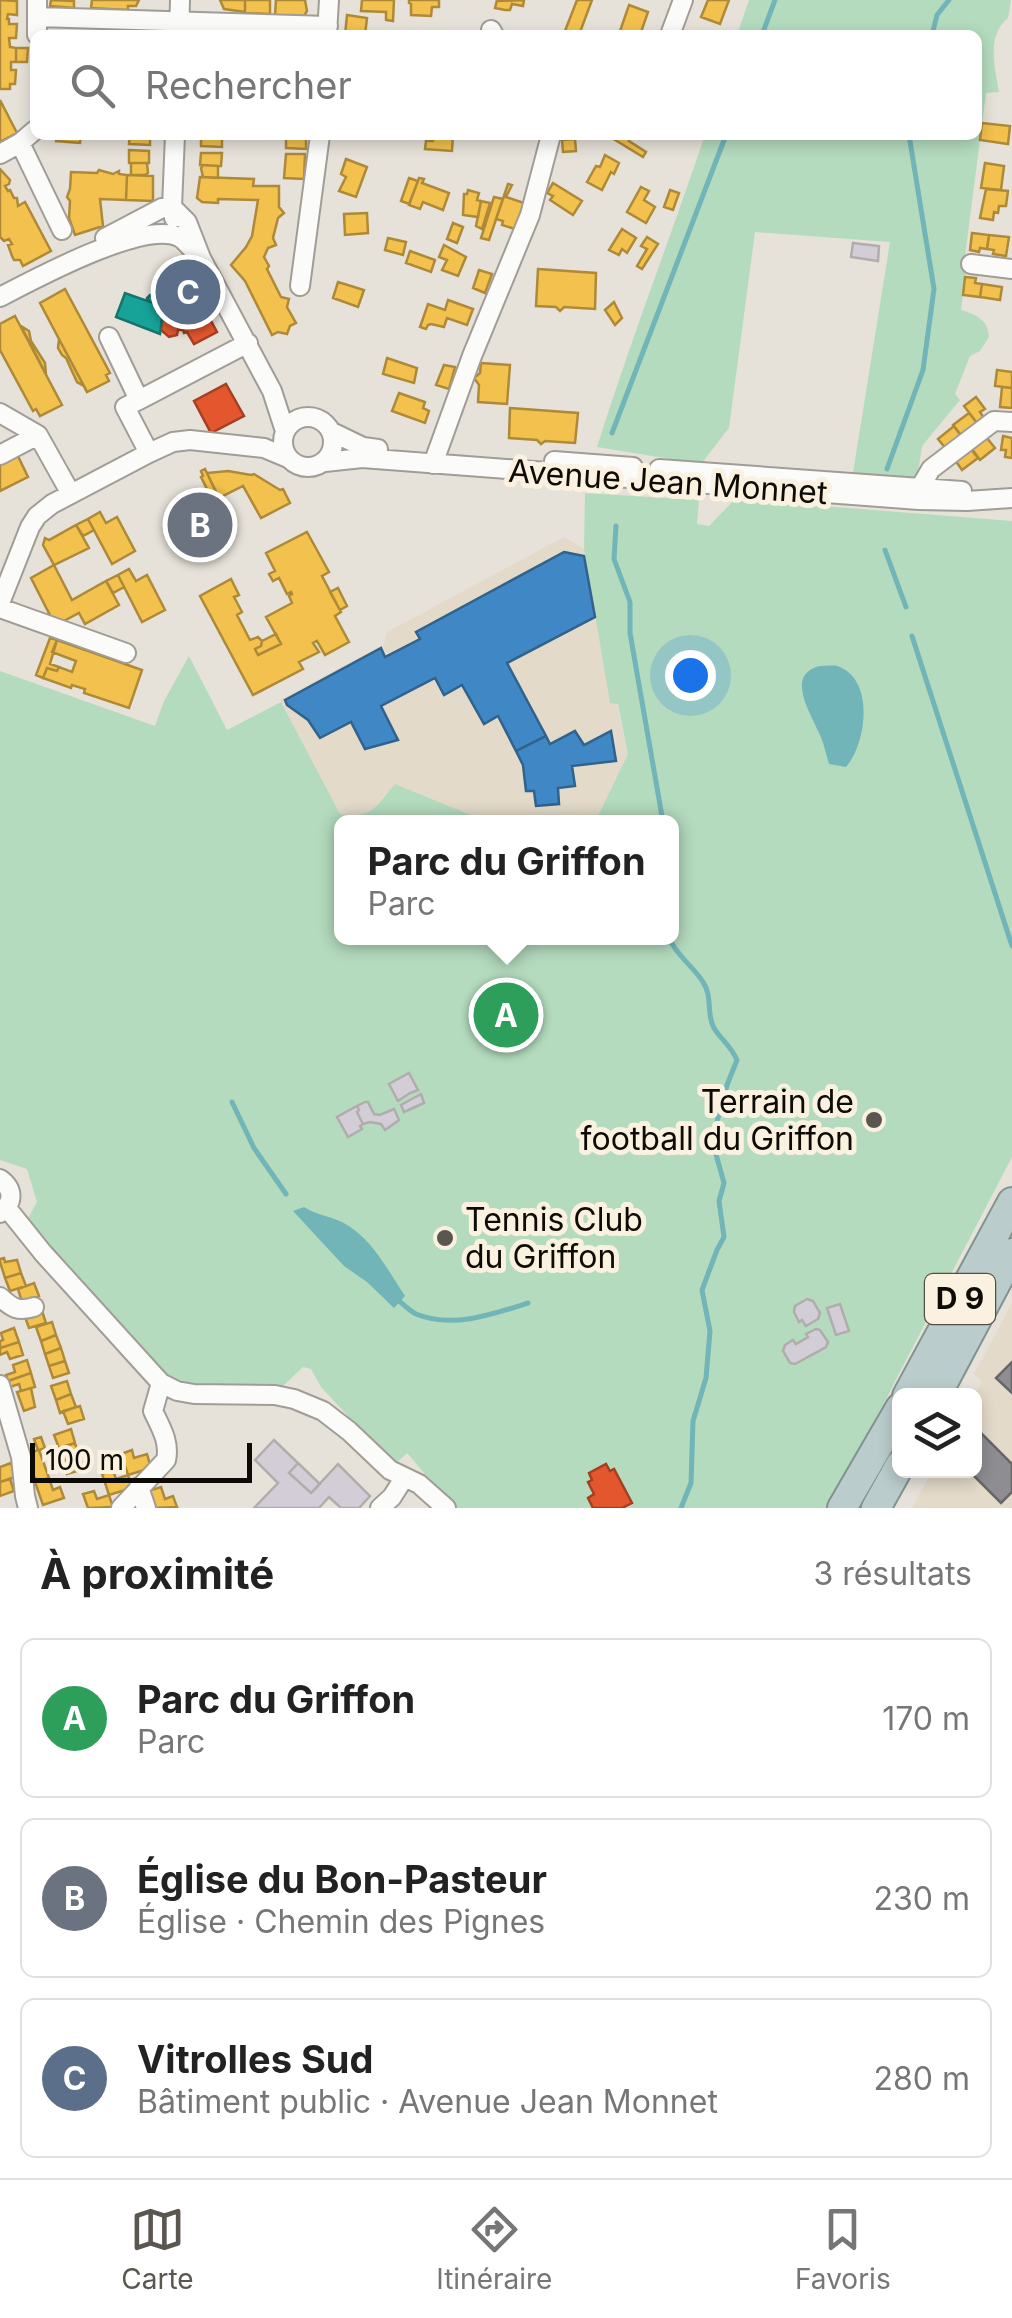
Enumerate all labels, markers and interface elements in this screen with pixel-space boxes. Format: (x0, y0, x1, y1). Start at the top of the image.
search box (30, 30, 982, 140)
icon: search (65, 58, 120, 113)
text: Rechercher (145, 62, 352, 108)
pin: C (156, 254, 220, 330)
street label: Avenue Jean Monnet (507, 451, 829, 512)
pin: B (168, 488, 232, 562)
your location (665, 650, 716, 701)
popup (334, 815, 679, 945)
text: Parc du Griffon (367, 838, 646, 884)
text: Parc (367, 884, 436, 923)
pin: A (474, 978, 538, 1052)
place label: Terrain de football du Griffon (581, 1082, 854, 1158)
marker: Terrain de football du Griffon (863, 1109, 885, 1131)
place label: Tennis Club du Griffon (465, 1200, 643, 1276)
marker: Tennis Club du Griffon (434, 1227, 456, 1249)
road number: D 9 (925, 1274, 995, 1324)
map controls (892, 1388, 982, 1478)
button: layers (892, 1388, 982, 1478)
scale bar (30, 1438, 252, 1482)
text: 100 m (45, 1443, 124, 1477)
text: À proximité (40, 1548, 274, 1599)
text: 3 résultats (813, 1554, 972, 1593)
text: Parc du Griffon (137, 1676, 415, 1722)
text: A (63, 1699, 86, 1738)
text: 170 m (882, 1699, 970, 1738)
text: Parc (137, 1722, 205, 1761)
text: Église du Bon-Pasteur (137, 1856, 547, 1902)
text: B (64, 1879, 85, 1918)
text: 230 m (874, 1879, 970, 1918)
text: Église · Chemin des Pignes (137, 1902, 545, 1941)
text: Vitrolles Sud (137, 2036, 373, 2082)
text: C (63, 2059, 86, 2098)
text: 280 m (873, 2059, 970, 2098)
text: Bâtiment public · Avenue Jean Monnet (137, 2082, 718, 2121)
tab: Carte (121, 2202, 194, 2296)
tab: Itinéraire (436, 2202, 552, 2296)
tab: Favoris (795, 2202, 891, 2296)

